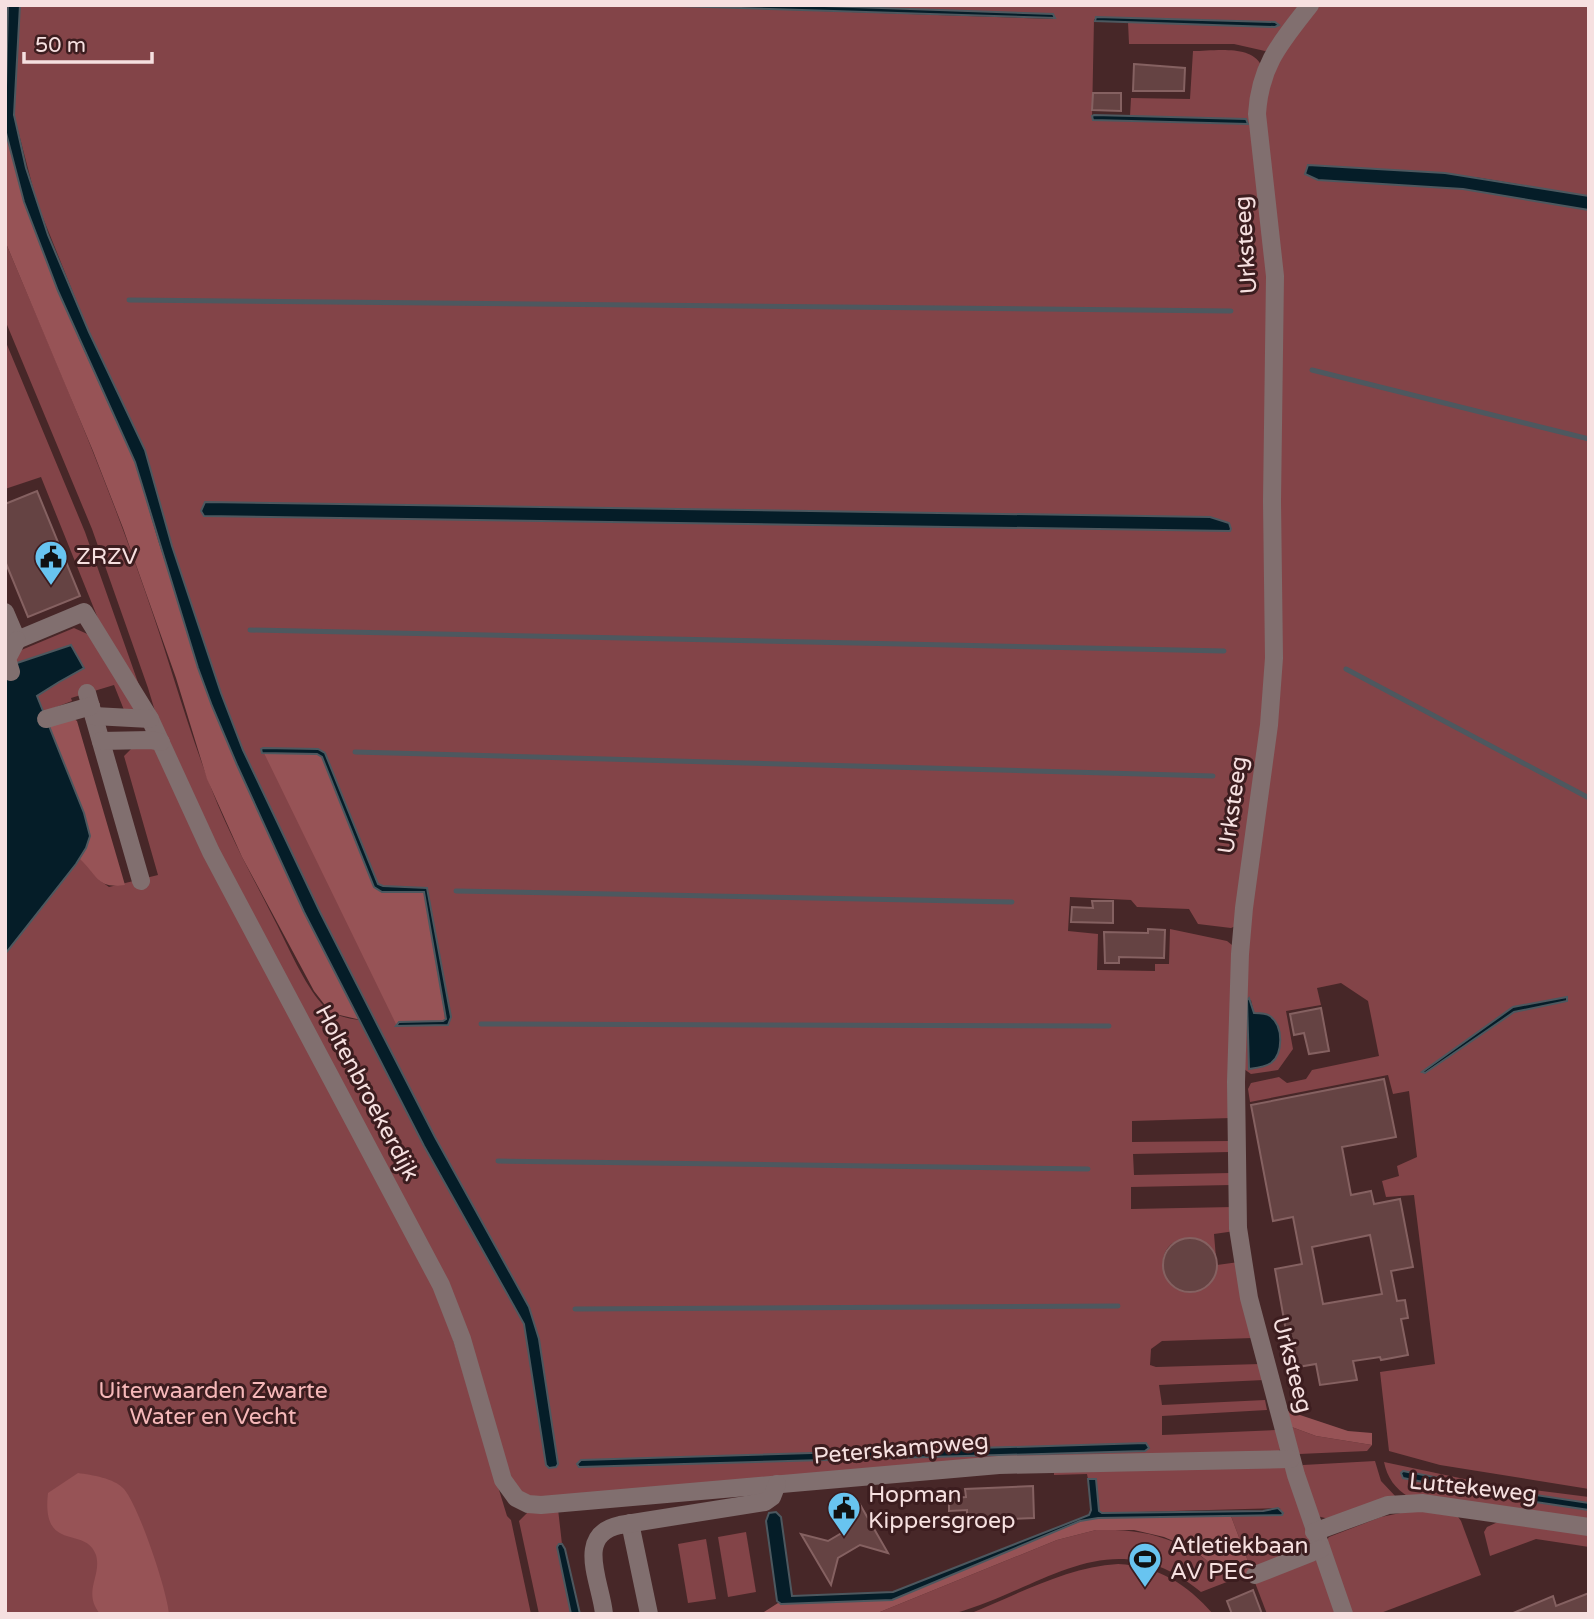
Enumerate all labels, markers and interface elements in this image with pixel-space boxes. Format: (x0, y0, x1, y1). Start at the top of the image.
scale bar (24, 21, 152, 65)
text: 50 m (35, 33, 86, 58)
street label: Urksteeg (1229, 195, 1263, 295)
public building icon: ZRZV (32, 538, 70, 587)
place label: ZRZV (76, 543, 138, 571)
street label: Urksteeg (1212, 754, 1254, 856)
street label: Holtenbroekerdijk (309, 1000, 425, 1186)
street label: Urksteeg (1266, 1314, 1318, 1416)
park label: Uiterwaarden Zwarte Water en Vecht (98, 1377, 328, 1431)
street label: Peterskampweg (812, 1427, 990, 1471)
street label: Luttekeweg (1408, 1467, 1538, 1509)
place label: Hopman Kippersgroep (868, 1481, 1016, 1535)
public building icon: Hopman Kippersgroep (825, 1489, 863, 1538)
place label: Atletiekbaan AV PEC (1170, 1532, 1309, 1586)
sports icon: Atletiekbaan AV PEC (1126, 1540, 1164, 1589)

